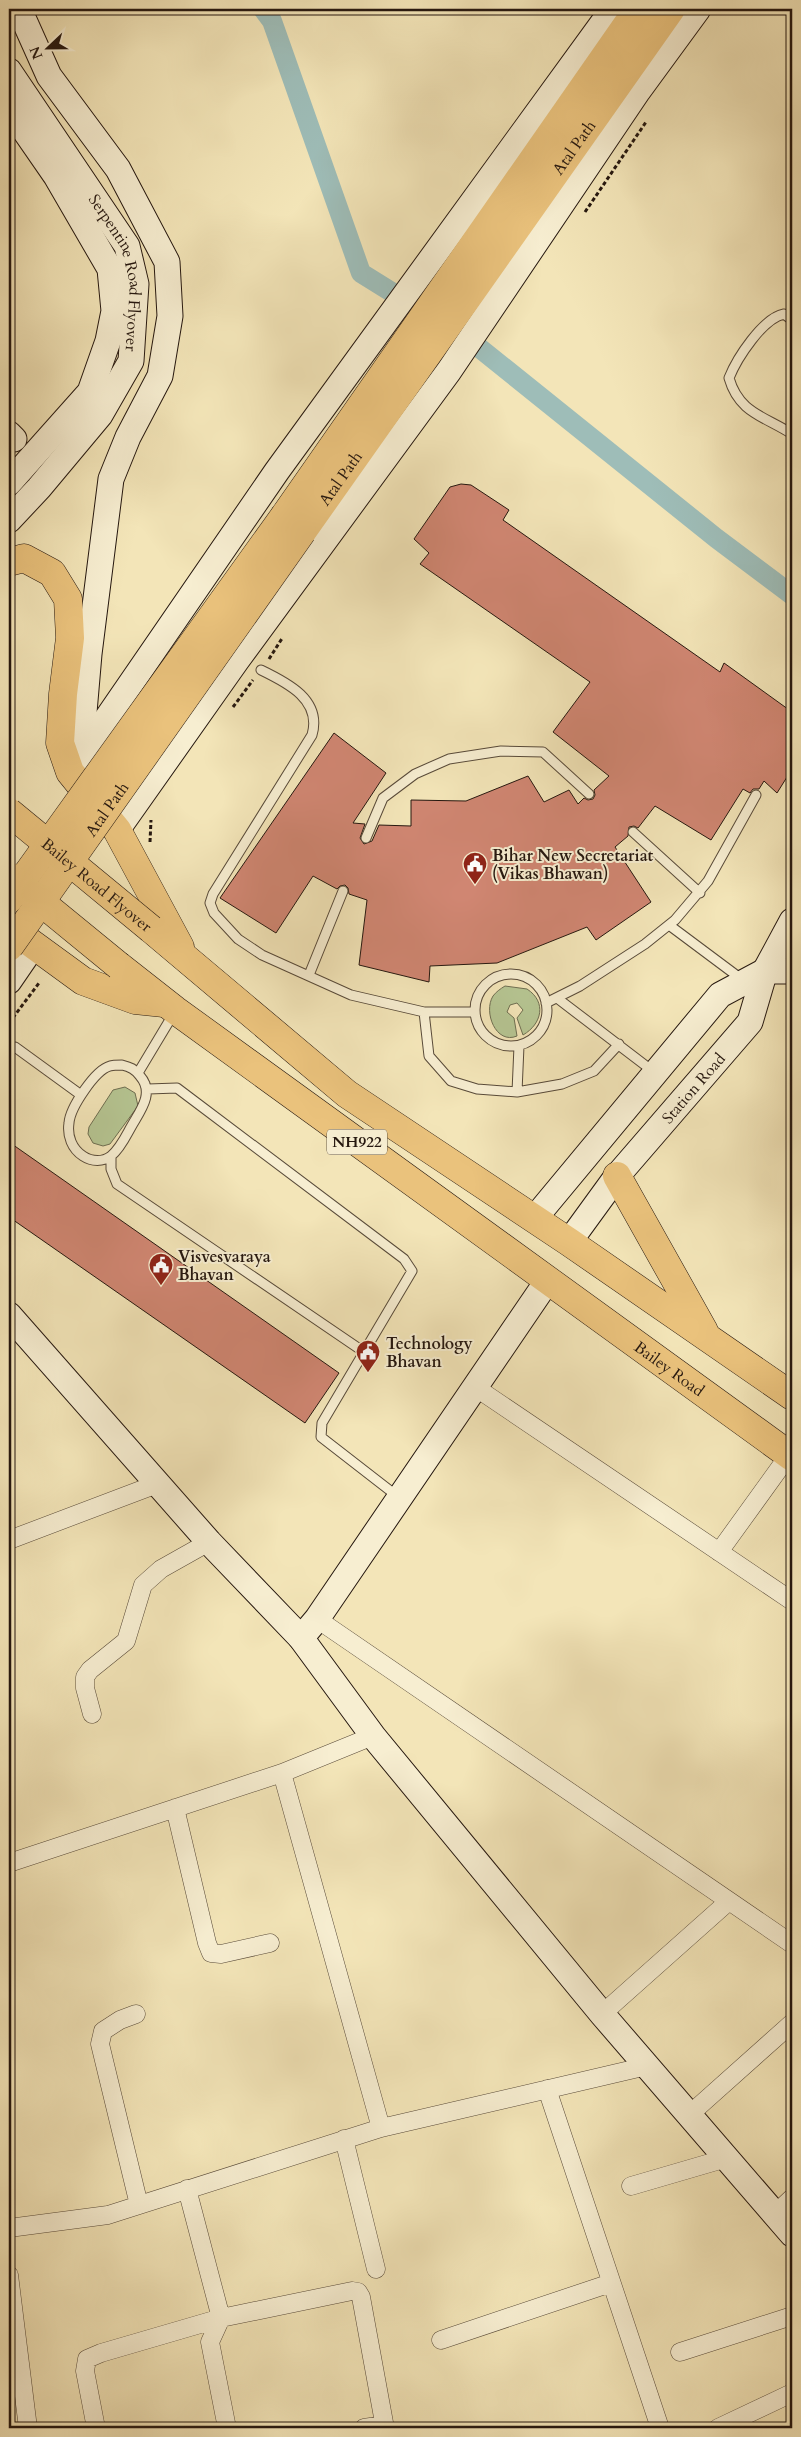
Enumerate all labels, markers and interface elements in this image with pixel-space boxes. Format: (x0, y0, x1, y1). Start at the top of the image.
north arrow (22, 22, 72, 72)
text: N (25, 43, 47, 62)
street label: Atal Path (547, 116, 601, 179)
street label: Serpentine Road Flyover (83, 190, 146, 352)
street label: Atal Path (314, 447, 368, 510)
street label: Atal Path (80, 778, 134, 841)
street label: Bailey Road Flyover (36, 833, 156, 938)
place label: Bihar New Secretariat (Vikas Bhawan) (492, 845, 653, 885)
public building icon: Bihar New Secretariat (Vikas Bhawan) (462, 851, 488, 885)
street label: Station Road (657, 1048, 731, 1129)
road number: NH922 (327, 1130, 387, 1154)
place label: Visvesvaraya Bhavan (178, 1246, 271, 1286)
public building icon: Visvesvaraya Bhavan (148, 1252, 174, 1286)
place label: Technology Bhavan (386, 1333, 473, 1373)
street label: Bailey Road (630, 1336, 709, 1402)
public building icon: Technology Bhavan (355, 1339, 381, 1373)

